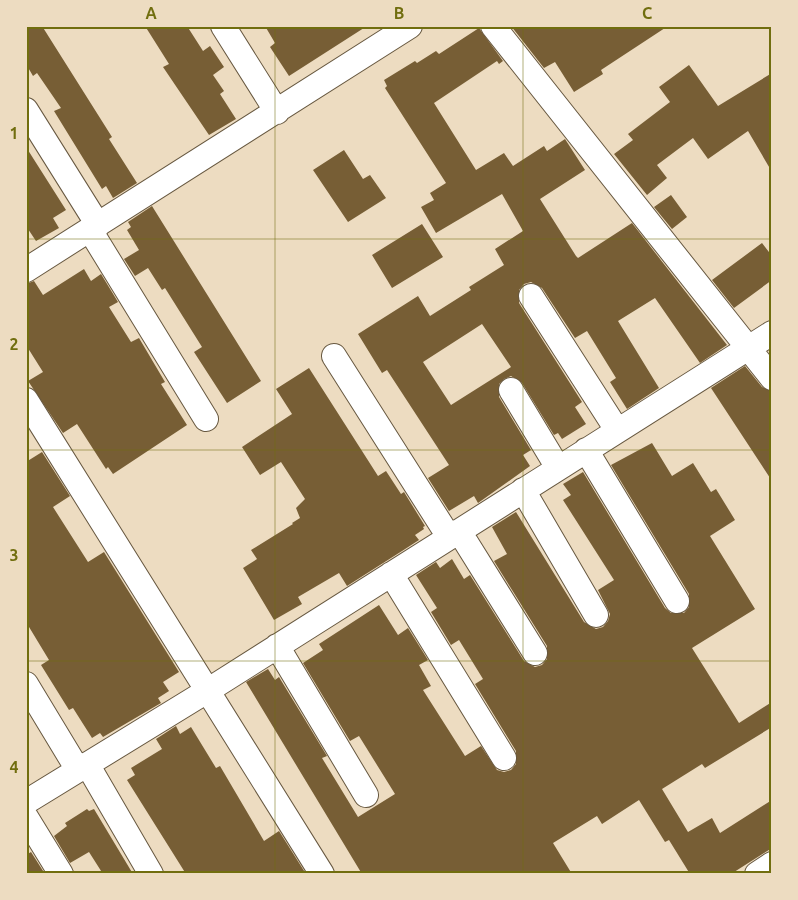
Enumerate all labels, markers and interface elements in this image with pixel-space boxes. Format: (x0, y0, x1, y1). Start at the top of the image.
text: A (145, 4, 157, 22)
text: B (394, 4, 404, 22)
text: C (642, 4, 652, 22)
text: 1 (9, 124, 19, 142)
text: 2 (9, 335, 19, 353)
text: 3 (9, 546, 19, 564)
text: 4 (9, 758, 19, 776)

